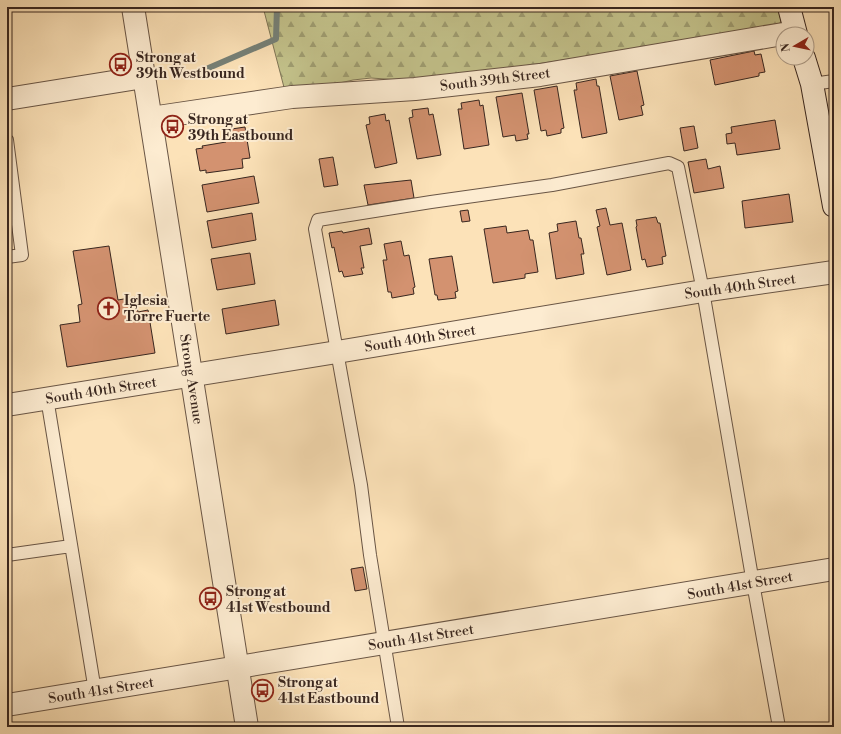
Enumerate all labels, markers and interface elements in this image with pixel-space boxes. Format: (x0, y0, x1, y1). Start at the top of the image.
north arrow (775, 26, 815, 66)
text: N (778, 42, 794, 53)
place label: Strong at 39th Westbound (136, 49, 245, 83)
bus stop icon: Strong at 39th Westbound (108, 52, 134, 78)
street label: South 39th Street (439, 64, 551, 96)
place label: Strong at 39th Eastbound (188, 111, 294, 145)
bus stop icon: Strong at 39th Eastbound (159, 114, 185, 140)
street label: South 40th Street (683, 270, 797, 304)
place label: Iglesia Torre Fuerte (124, 292, 211, 326)
church icon: Iglesia Torre Fuerte (95, 295, 121, 321)
street label: South 40th Street (363, 321, 477, 357)
street label: Strong Avenue (175, 333, 207, 426)
street label: South 40th Street (44, 373, 158, 409)
street label: South 41st Street (686, 568, 794, 604)
place label: Strong at 41st Westbound (226, 583, 331, 617)
bus stop icon: Strong at 41st Westbound (197, 586, 223, 612)
street label: South 41st Street (367, 621, 475, 655)
street label: South 41st Street (47, 674, 155, 708)
place label: Strong at 41st Eastbound (278, 674, 379, 708)
bus stop icon: Strong at 41st Eastbound (250, 677, 276, 703)

